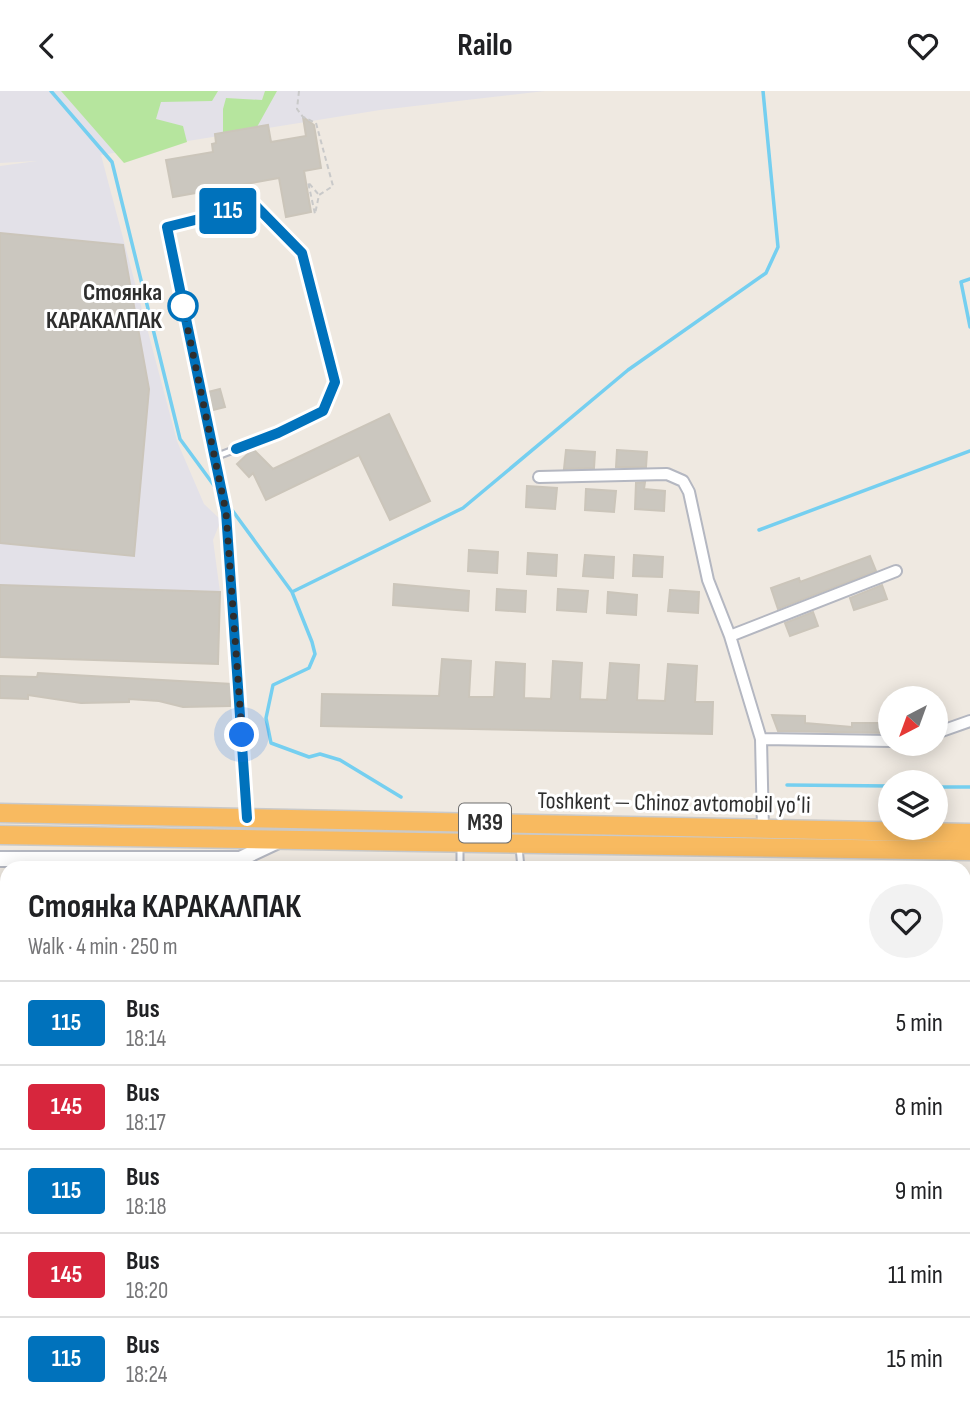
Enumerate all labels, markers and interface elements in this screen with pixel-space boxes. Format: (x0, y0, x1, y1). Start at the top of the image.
text: Railo (457, 26, 513, 65)
icon: back (28, 27, 66, 65)
icon: heart (904, 27, 942, 65)
line badge: 115 (188, 188, 268, 234)
text: 115 (213, 196, 243, 225)
place label: Стоянка КАРАКАЛПАК (46, 278, 162, 335)
marker: Стоянка КАРАКАЛПАК (168, 291, 198, 321)
north arrow (878, 686, 948, 756)
map controls (878, 686, 948, 840)
your location (224, 717, 259, 752)
button: layers (878, 770, 948, 840)
street label: Toshkent — Chinoz avtomobil yoʻli (537, 786, 811, 820)
road number: M39 (459, 803, 511, 843)
button: heart (869, 884, 943, 958)
text: Стоянка КАРАКАЛПАК (28, 887, 301, 927)
text: Walk · 4 min · 250 m (28, 933, 178, 961)
text: Bus (126, 994, 160, 1025)
text: 115 (52, 1008, 81, 1037)
text: 5 min (896, 1008, 943, 1039)
text: 18:14 (126, 1025, 166, 1053)
text: Bus (126, 1078, 160, 1109)
text: 145 (51, 1092, 82, 1121)
text: 8 min (895, 1092, 943, 1123)
text: 18:17 (126, 1109, 166, 1137)
text: Bus (126, 1162, 160, 1193)
text: 115 (52, 1176, 81, 1205)
text: 9 min (895, 1176, 943, 1207)
text: 18:18 (126, 1193, 167, 1221)
text: Bus (126, 1246, 160, 1277)
text: 145 (51, 1260, 82, 1289)
text: 11 min (888, 1260, 943, 1291)
text: 18:20 (126, 1277, 168, 1305)
text: Bus (126, 1330, 160, 1361)
text: 115 (52, 1344, 81, 1373)
text: 15 min (887, 1344, 943, 1375)
text: 18:24 (126, 1361, 167, 1389)

